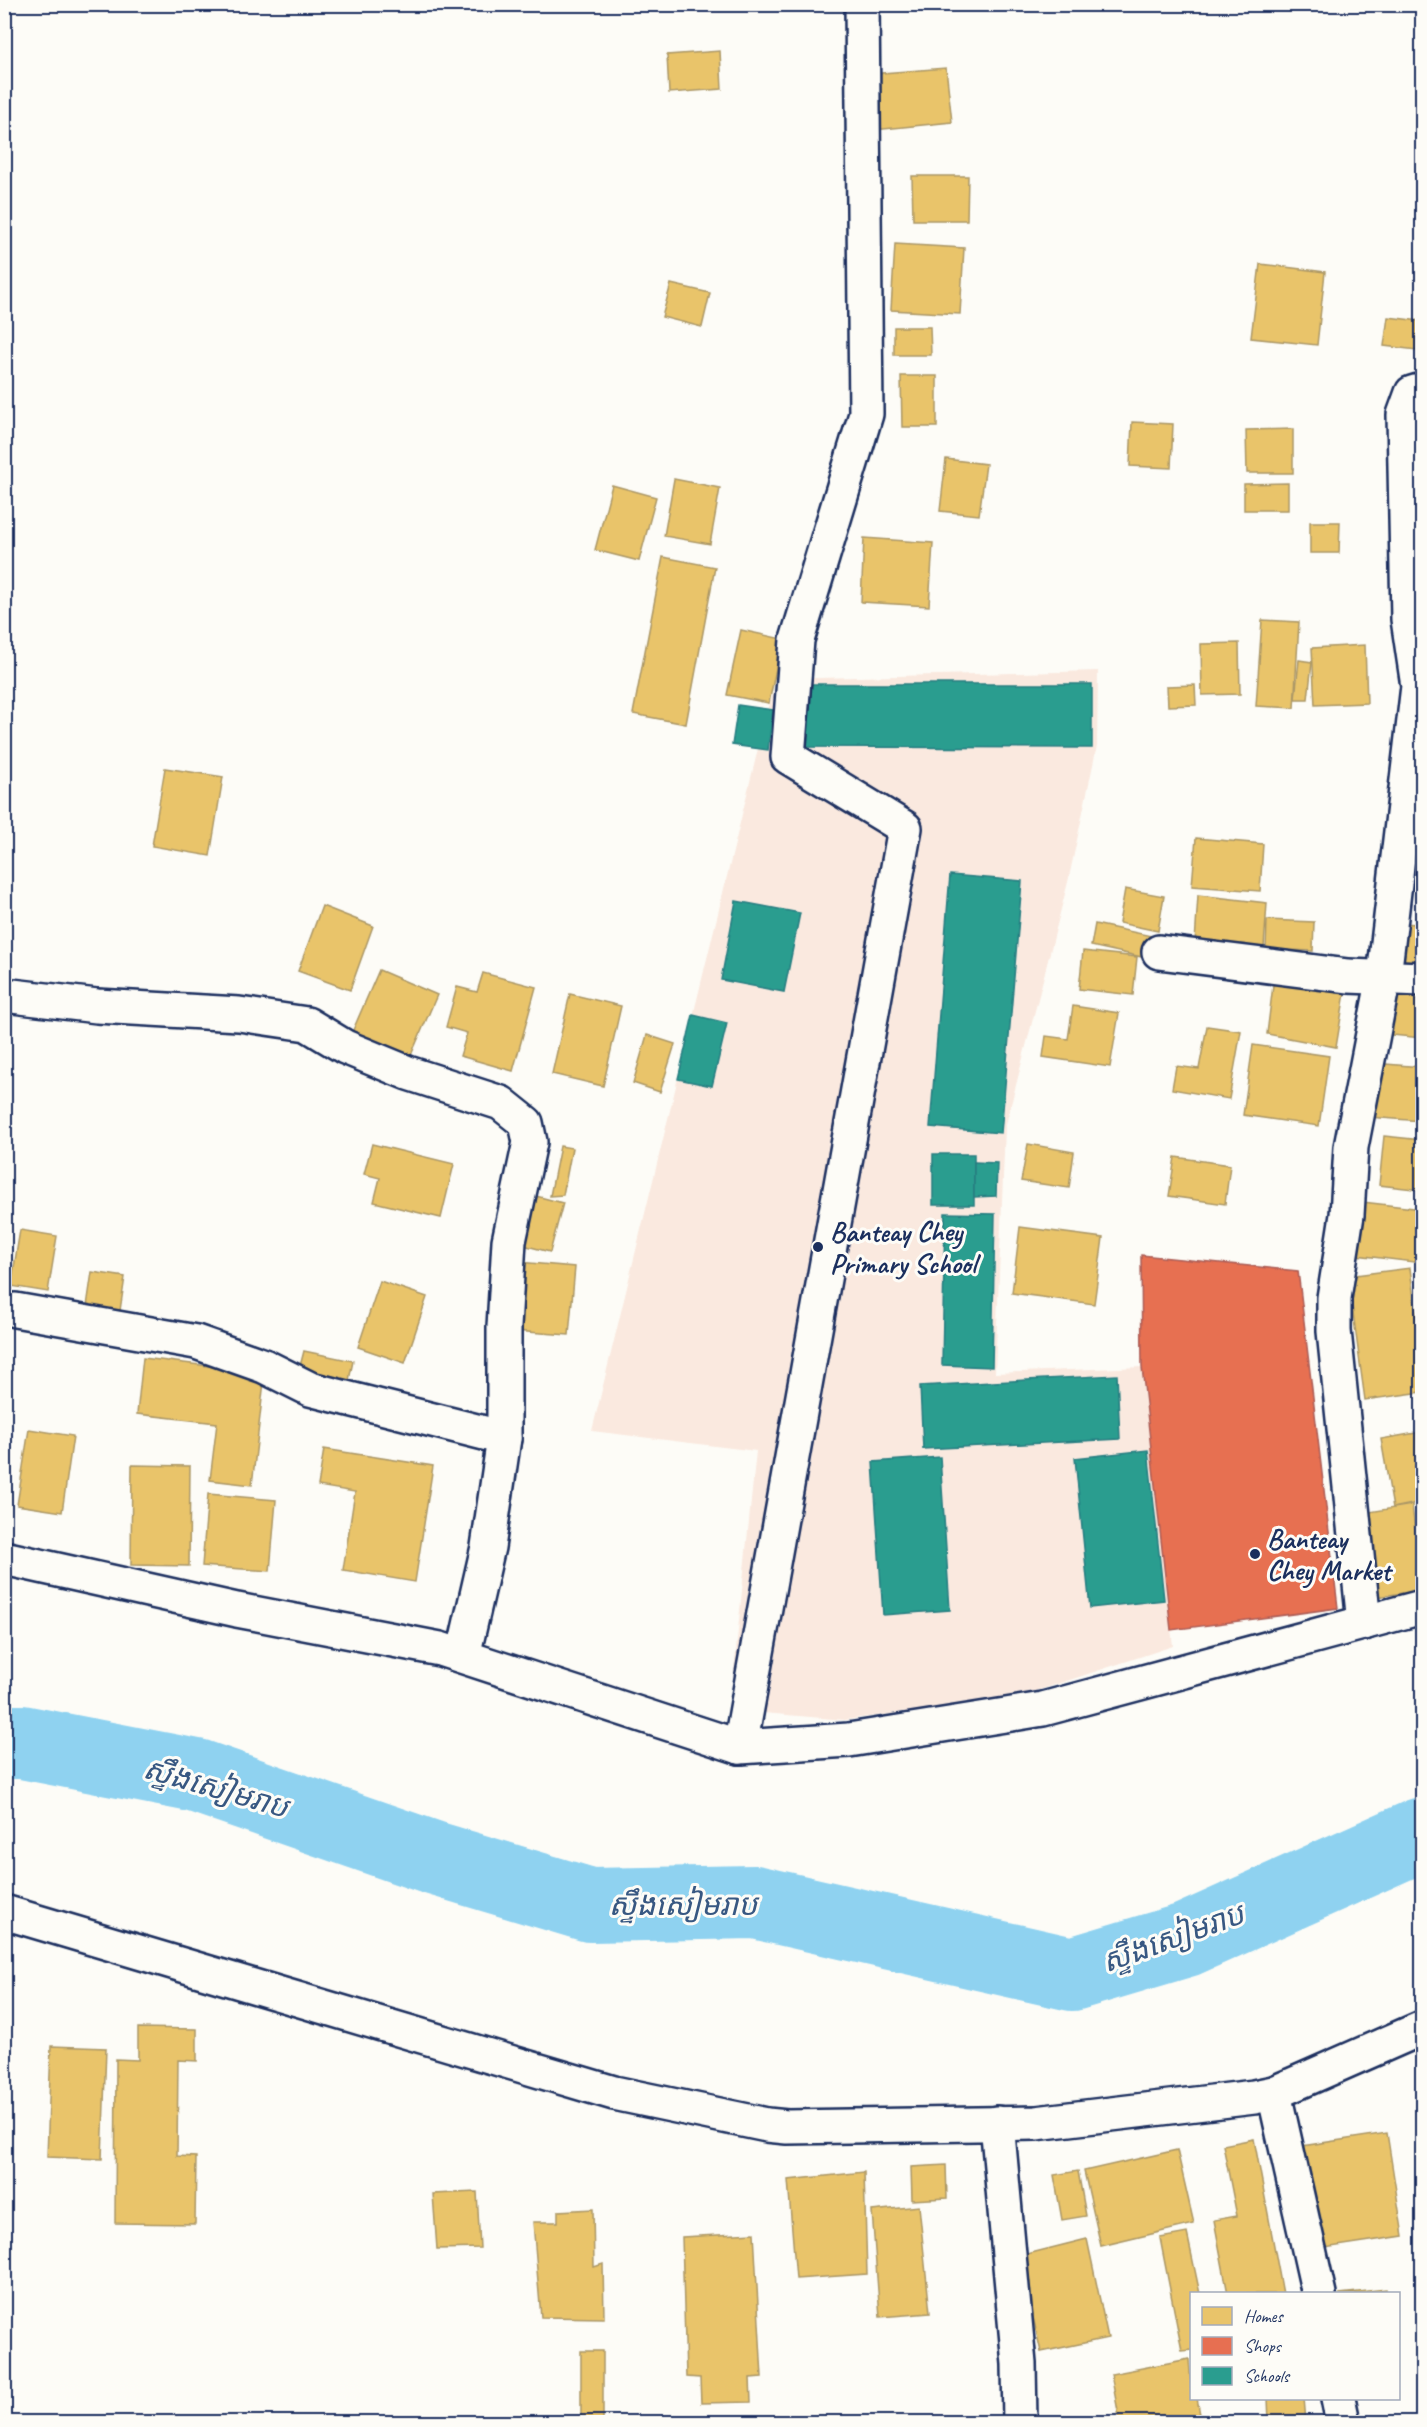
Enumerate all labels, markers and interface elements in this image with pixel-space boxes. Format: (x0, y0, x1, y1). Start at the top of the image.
place label: Banteay Chey Primary School (830, 1214, 982, 1281)
marker: Banteay Chey Primary School (811, 1240, 825, 1254)
place label: Banteay Chey Market (1267, 1521, 1394, 1589)
marker: Banteay Chey Market (1248, 1547, 1262, 1561)
water label: ស្ទឹងសៀមរាប (139, 1748, 296, 1828)
water label: ស្ទឹងសៀមរាប (609, 1885, 760, 1924)
water label: ស្ទឹងសៀមរាប (1096, 1893, 1252, 1981)
legend (1190, 2292, 1400, 2400)
text: Homes (1244, 2305, 1284, 2327)
text: Shops (1244, 2335, 1283, 2357)
text: Schools (1244, 2365, 1291, 2387)

